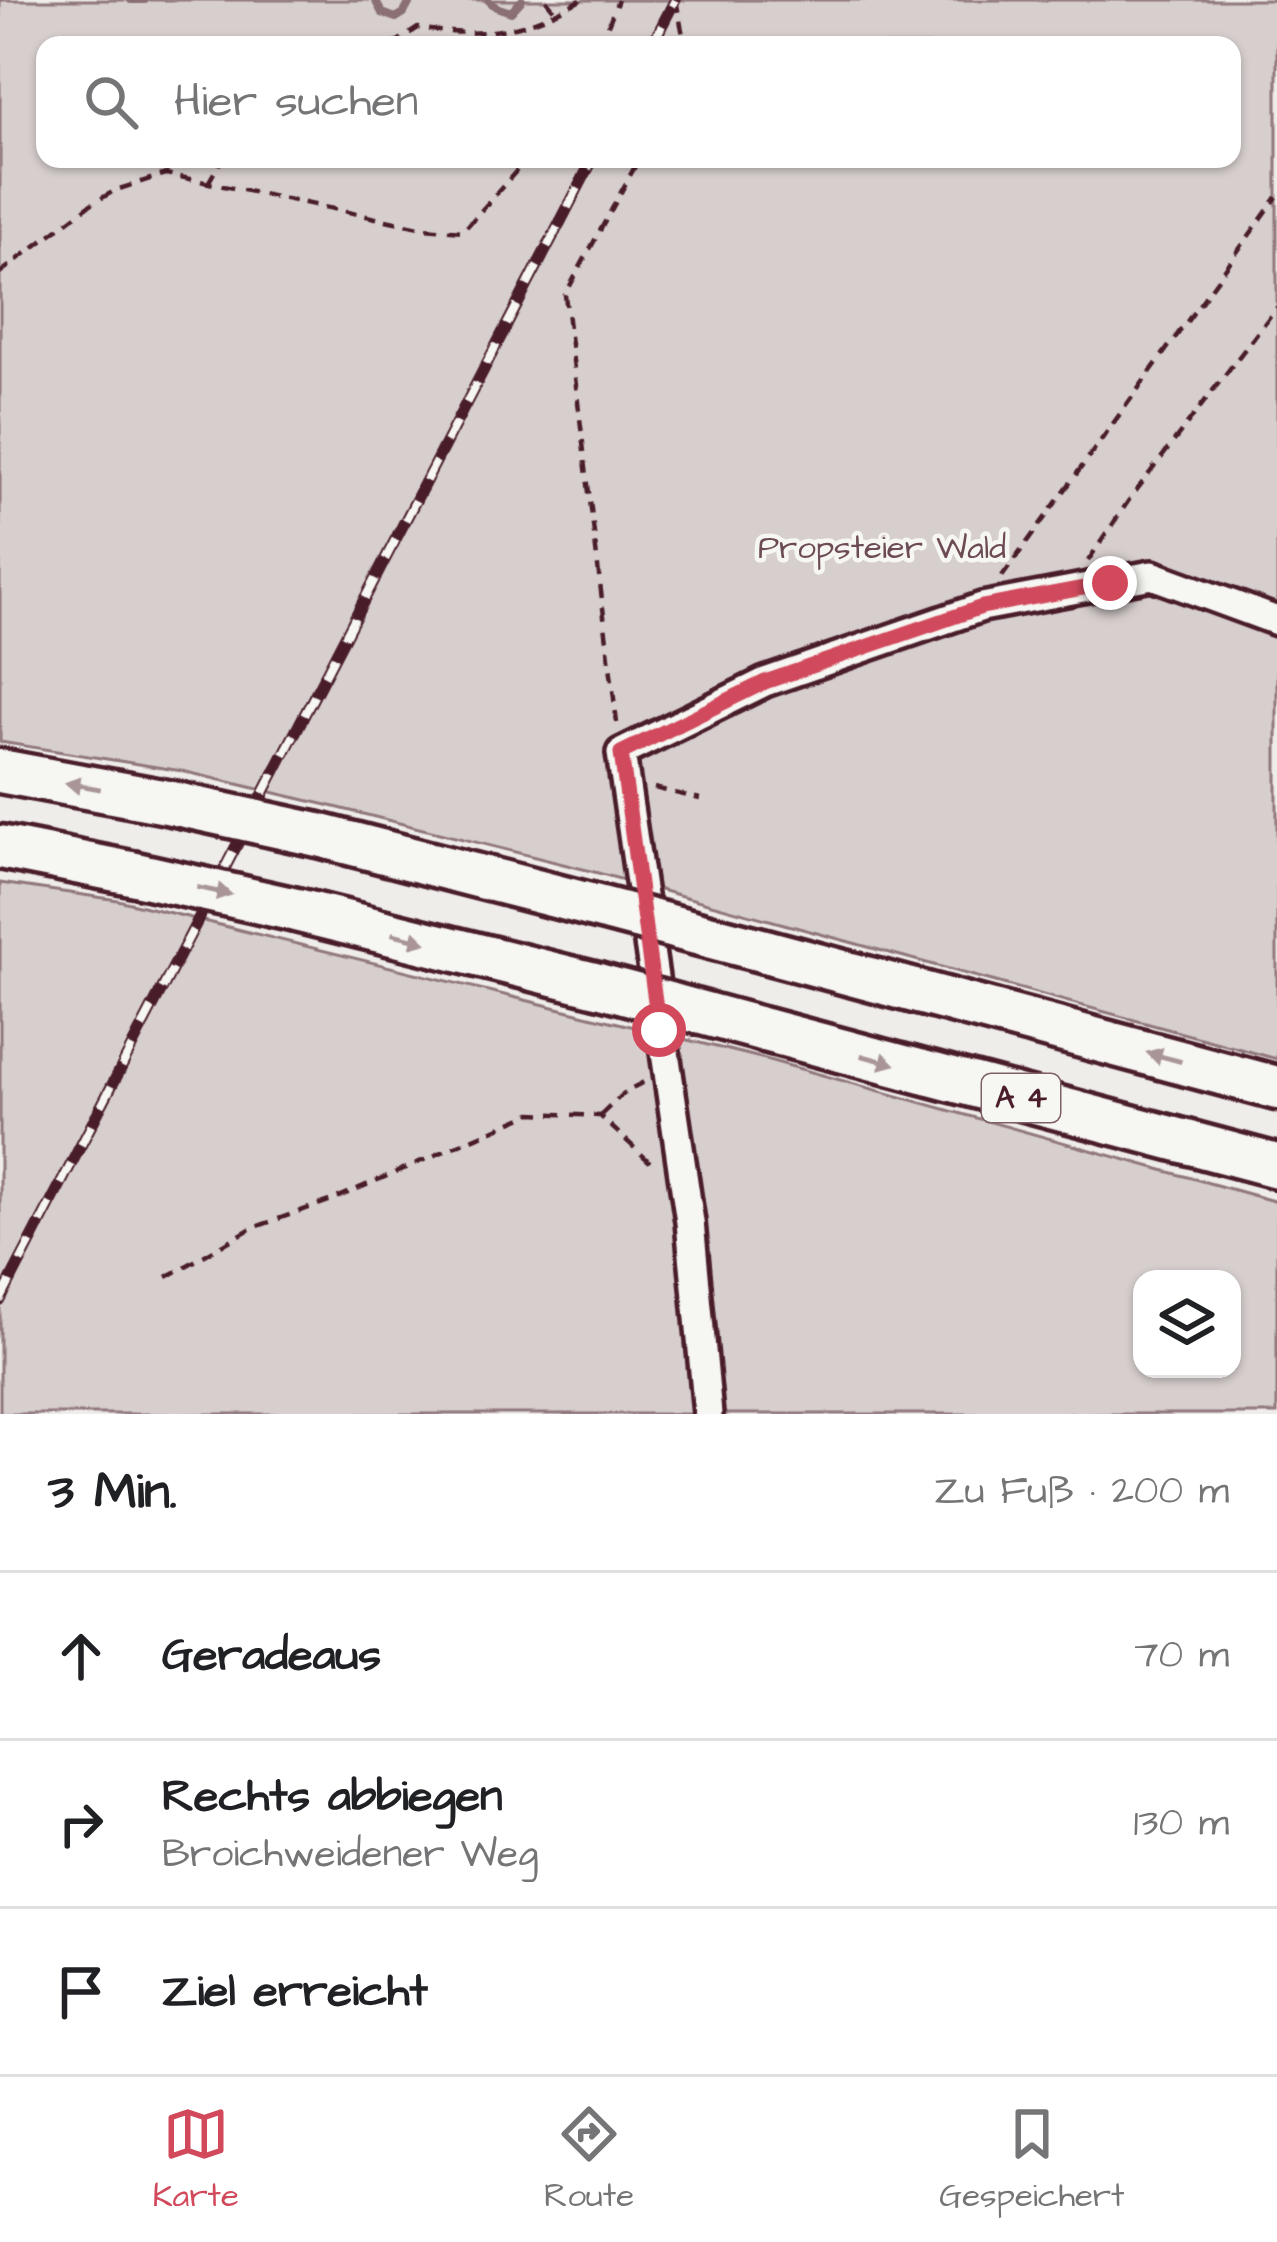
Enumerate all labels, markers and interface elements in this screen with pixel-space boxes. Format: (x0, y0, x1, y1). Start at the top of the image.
search box (36, 36, 1241, 168)
icon: search (78, 69, 144, 135)
text: Hier suchen (174, 71, 418, 133)
park label: Propsteier Wald (758, 525, 1006, 571)
route end (1083, 556, 1137, 610)
one-way arrow (64, 776, 102, 795)
one-way arrow (195, 883, 233, 902)
one-way arrow (391, 929, 428, 948)
route start (632, 1003, 686, 1057)
one-way arrow (1145, 1047, 1182, 1066)
one-way arrow (860, 1051, 897, 1070)
road number: A 4 (982, 1074, 1060, 1122)
map controls (1133, 1270, 1241, 1378)
button: layers (1133, 1270, 1241, 1378)
text: 3 Min. (48, 1457, 177, 1528)
text: Zu Fuß · 200 m (934, 1465, 1229, 1519)
icon: ahead (48, 1623, 114, 1689)
text: Geradeaus (162, 1625, 381, 1687)
text: 70 m (1134, 1629, 1229, 1683)
text: Rechts abbiegen (162, 1766, 503, 1828)
icon: right (48, 1791, 114, 1857)
text: 130 m (1134, 1797, 1229, 1851)
text: Broichweidener Weg (162, 1828, 538, 1882)
icon: arrive (48, 1959, 114, 2025)
text: Ziel erreicht (162, 1961, 428, 2023)
tab: Karte (153, 2101, 239, 2219)
tab: Route (544, 2101, 634, 2219)
tab: Gespeichert (939, 2101, 1124, 2219)

